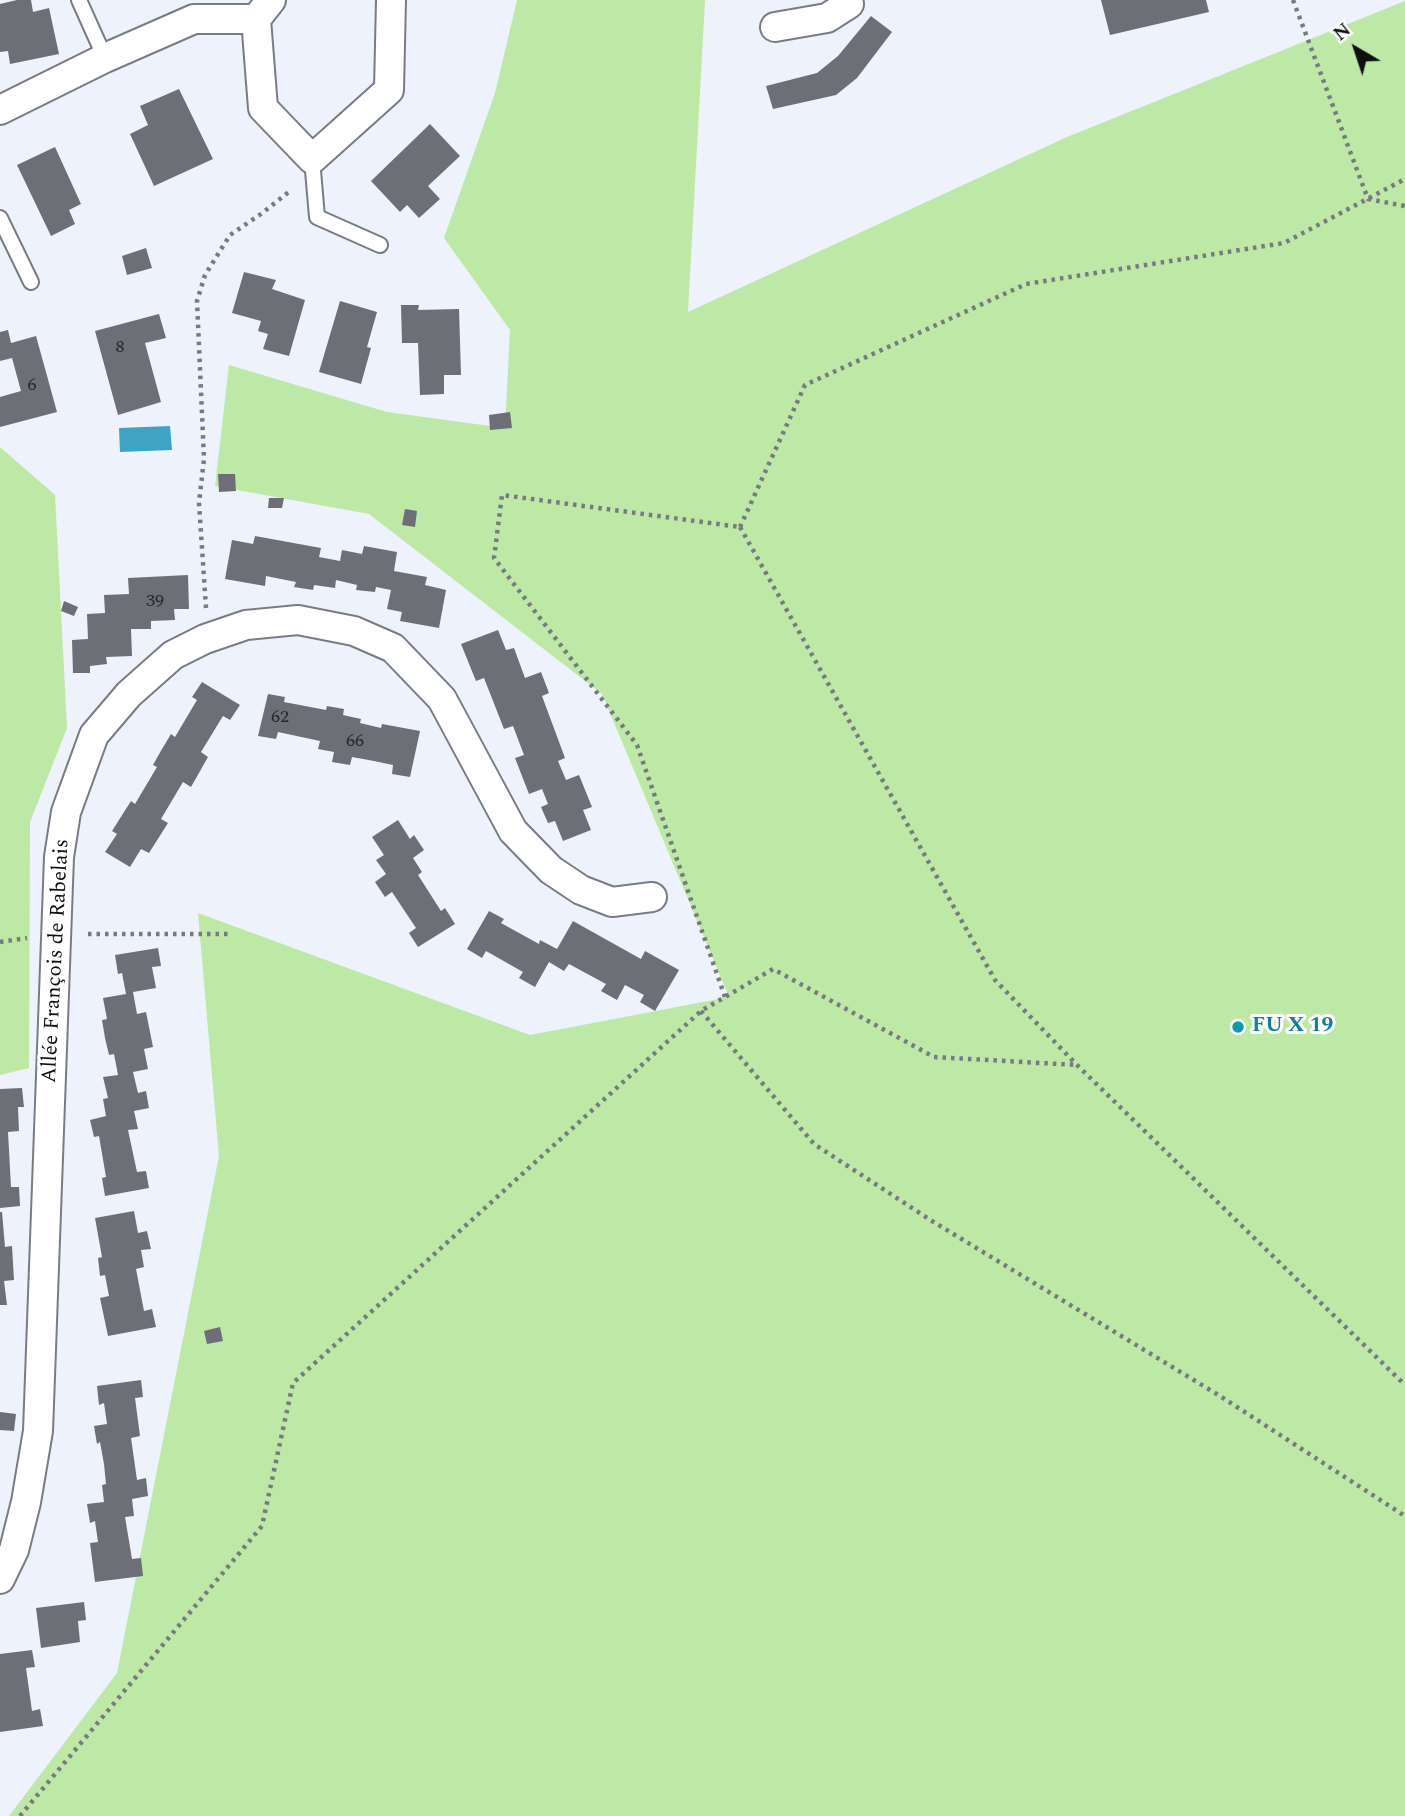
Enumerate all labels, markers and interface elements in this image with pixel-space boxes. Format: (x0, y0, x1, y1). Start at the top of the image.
north arrow (1321, 14, 1391, 84)
text: N (1327, 16, 1358, 48)
house number: 8 (116, 337, 124, 359)
house number: 6 (28, 375, 36, 397)
house number: 39 (146, 591, 164, 613)
house number: 62 (271, 707, 289, 729)
house number: 66 (346, 731, 364, 753)
street label: Allée François de Rabelais (38, 838, 76, 1084)
place label: FU X 19 (1252, 1014, 1333, 1040)
marker: FU X 19 (1230, 1019, 1246, 1035)

